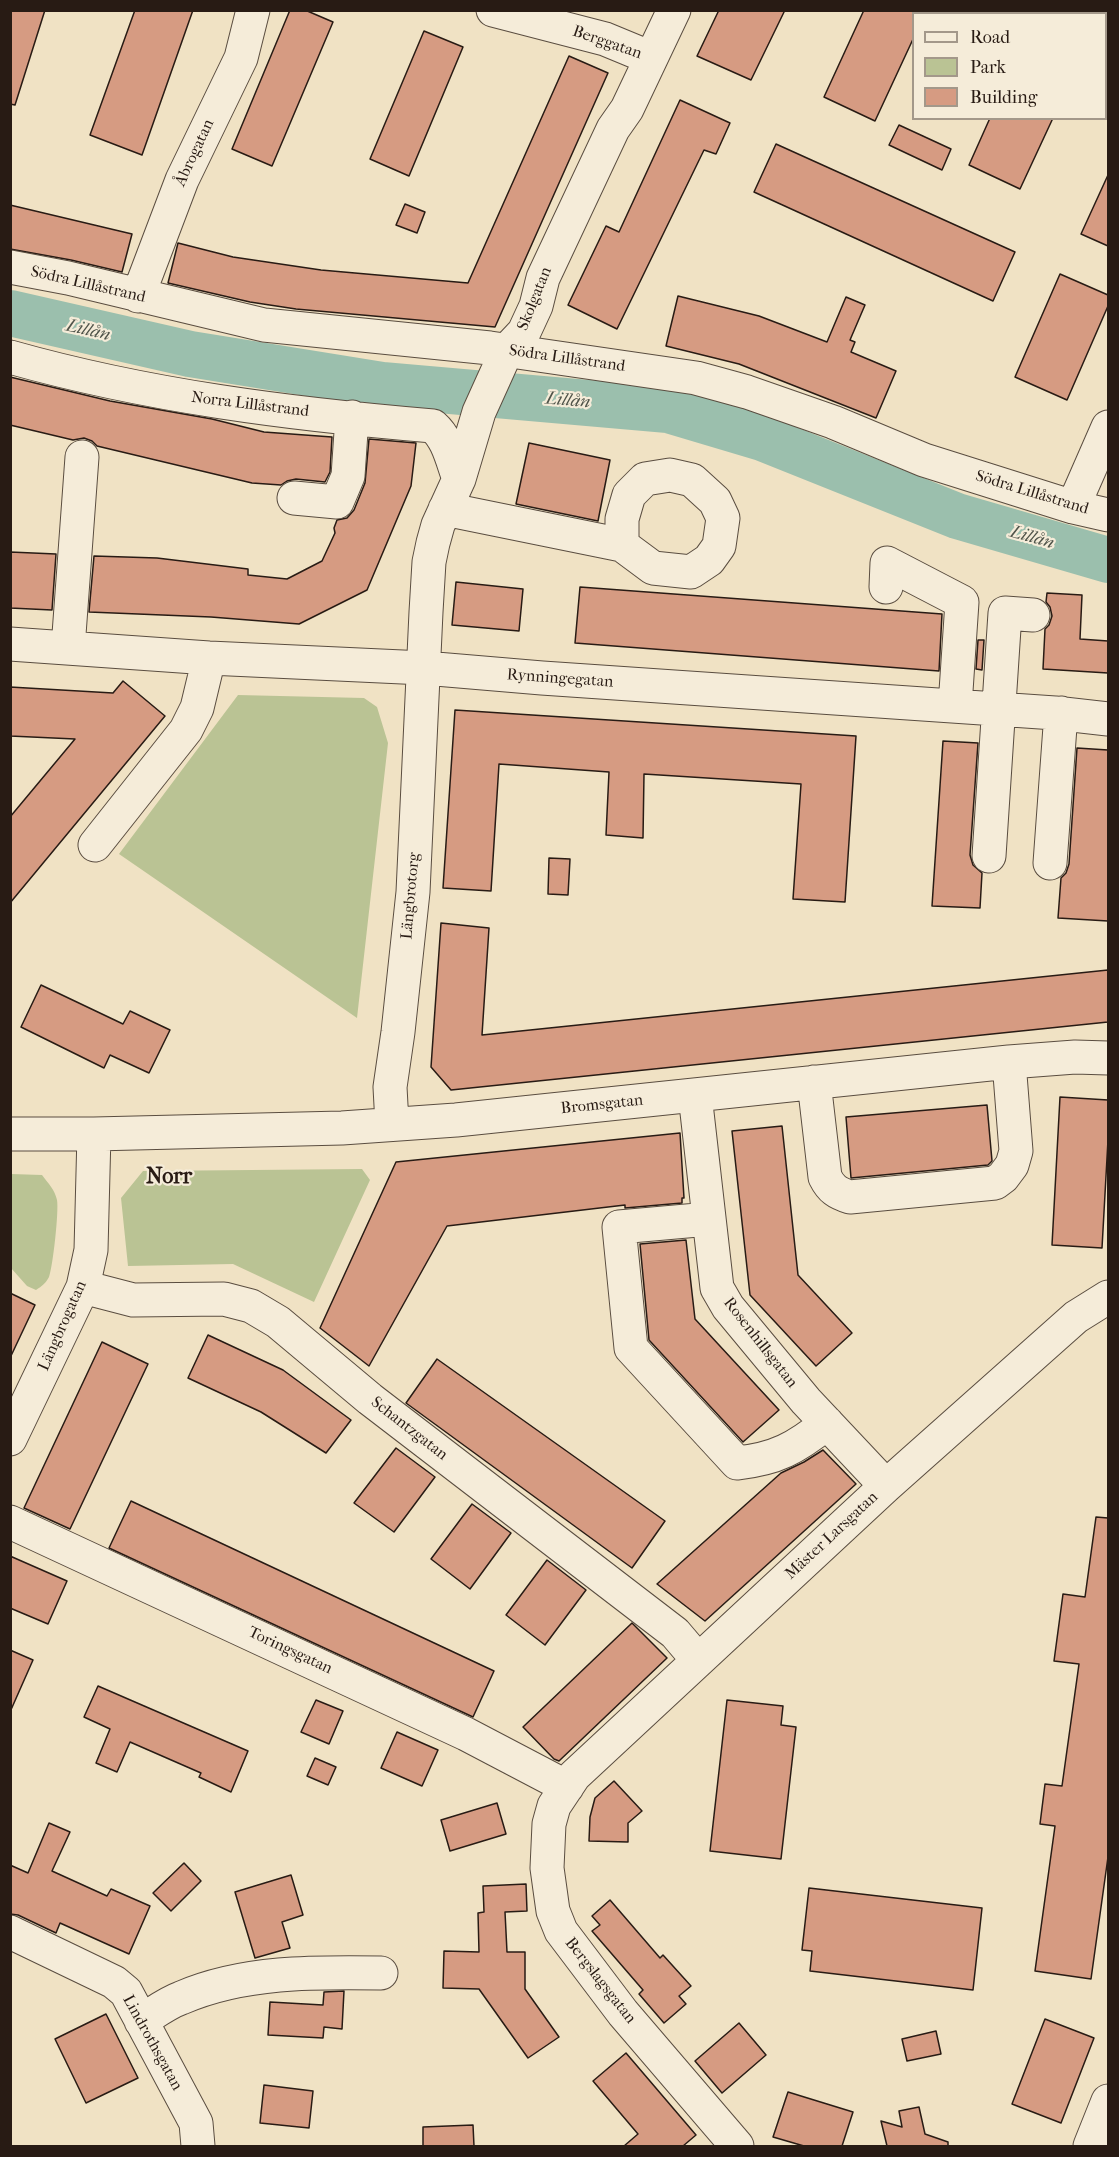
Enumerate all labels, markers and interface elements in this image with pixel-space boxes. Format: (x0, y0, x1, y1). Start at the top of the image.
legend (912, 12, 1107, 120)
street label: Berggatan (570, 22, 644, 64)
text: Road (970, 27, 1010, 48)
text: Park (970, 57, 1006, 78)
text: Building (970, 87, 1037, 108)
street label: Åbrogatan (171, 116, 219, 190)
street label: Södra Lillåstrand (29, 262, 147, 308)
street label: Skolgatan (514, 264, 556, 334)
water label: Lillån (64, 315, 112, 347)
street label: Södra Lillåstrand (508, 341, 626, 377)
street label: Norra Lillåstrand (190, 388, 310, 422)
water label: Lillån (545, 388, 591, 414)
street label: Södra Lillåstrand (973, 467, 1091, 519)
water label: Lillån (1008, 521, 1056, 555)
street label: Rynningegatan (506, 666, 614, 692)
street label: Längbrotorg (398, 852, 424, 940)
street label: Bromsgatan (560, 1091, 644, 1119)
district label: Norr (146, 1165, 192, 1191)
street label: Längbrogatan (35, 1278, 91, 1374)
street label: Rosenhillsgatan (719, 1294, 801, 1392)
street label: Schantzgatan (367, 1393, 451, 1465)
street label: Mäster Larsgatan (782, 1488, 882, 1584)
street label: Toringsgatan (245, 1623, 335, 1679)
street label: Bergslagsgatan (560, 1934, 640, 2028)
street label: Lindrothsgatan (118, 1992, 186, 2094)

